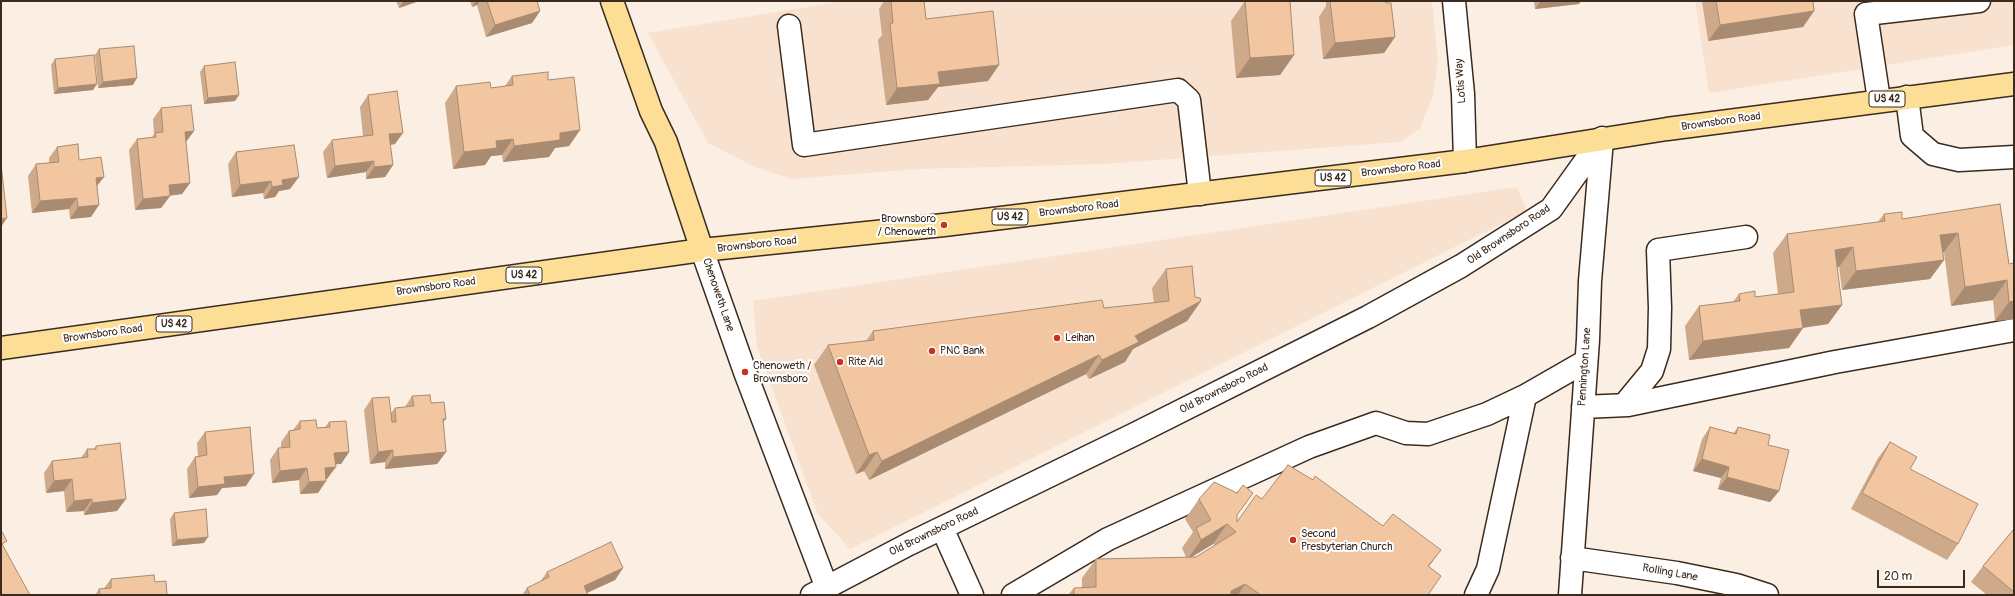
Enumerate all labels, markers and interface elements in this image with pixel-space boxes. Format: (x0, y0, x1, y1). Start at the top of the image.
street label: Lotis Way (1453, 58, 1469, 104)
road number: US 42 (1869, 91, 1905, 107)
street label: Brownsboro Road (1680, 110, 1762, 134)
street label: Brownsboro Road (1360, 158, 1442, 180)
road number: US 42 (1315, 170, 1351, 186)
street label: Brownsboro Road (1038, 198, 1120, 220)
street label: Old Brownsboro Road (1465, 202, 1553, 268)
road number: US 42 (992, 209, 1028, 225)
place label: Brownsboro / Chenoweth (878, 212, 936, 238)
marker: Brownsboro / Chenoweth (939, 220, 949, 230)
street label: Brownsboro Road (716, 234, 798, 256)
street label: Chenoweth Lane (699, 257, 737, 333)
road number: US 42 (506, 267, 542, 283)
street label: Brownsboro Road (395, 275, 477, 299)
road number: US 42 (156, 316, 192, 332)
street label: Brownsboro Road (62, 322, 144, 346)
street label: Pennington Lane (1576, 327, 1594, 407)
place label: Leihan (1065, 331, 1095, 345)
marker: Leihan (1052, 333, 1062, 343)
place label: PNC Bank (940, 344, 985, 358)
marker: PNC Bank (927, 346, 937, 356)
place label: Rite Aid (848, 355, 883, 369)
marker: Rite Aid (835, 357, 845, 367)
place label: Chenoweth / Brownsboro (753, 359, 811, 385)
street label: Old Brownsboro Road (1178, 361, 1270, 417)
marker: Chenoweth / Brownsboro (740, 367, 750, 377)
street label: Old Brownsboro Road (887, 505, 981, 559)
place label: Second Presbyterian Church (1301, 527, 1392, 553)
marker: Second Presbyterian Church (1288, 535, 1298, 545)
street label: Rolling Lane (1641, 562, 1699, 584)
scale bar (1879, 562, 1967, 588)
text: 20 m (1884, 569, 1912, 584)

